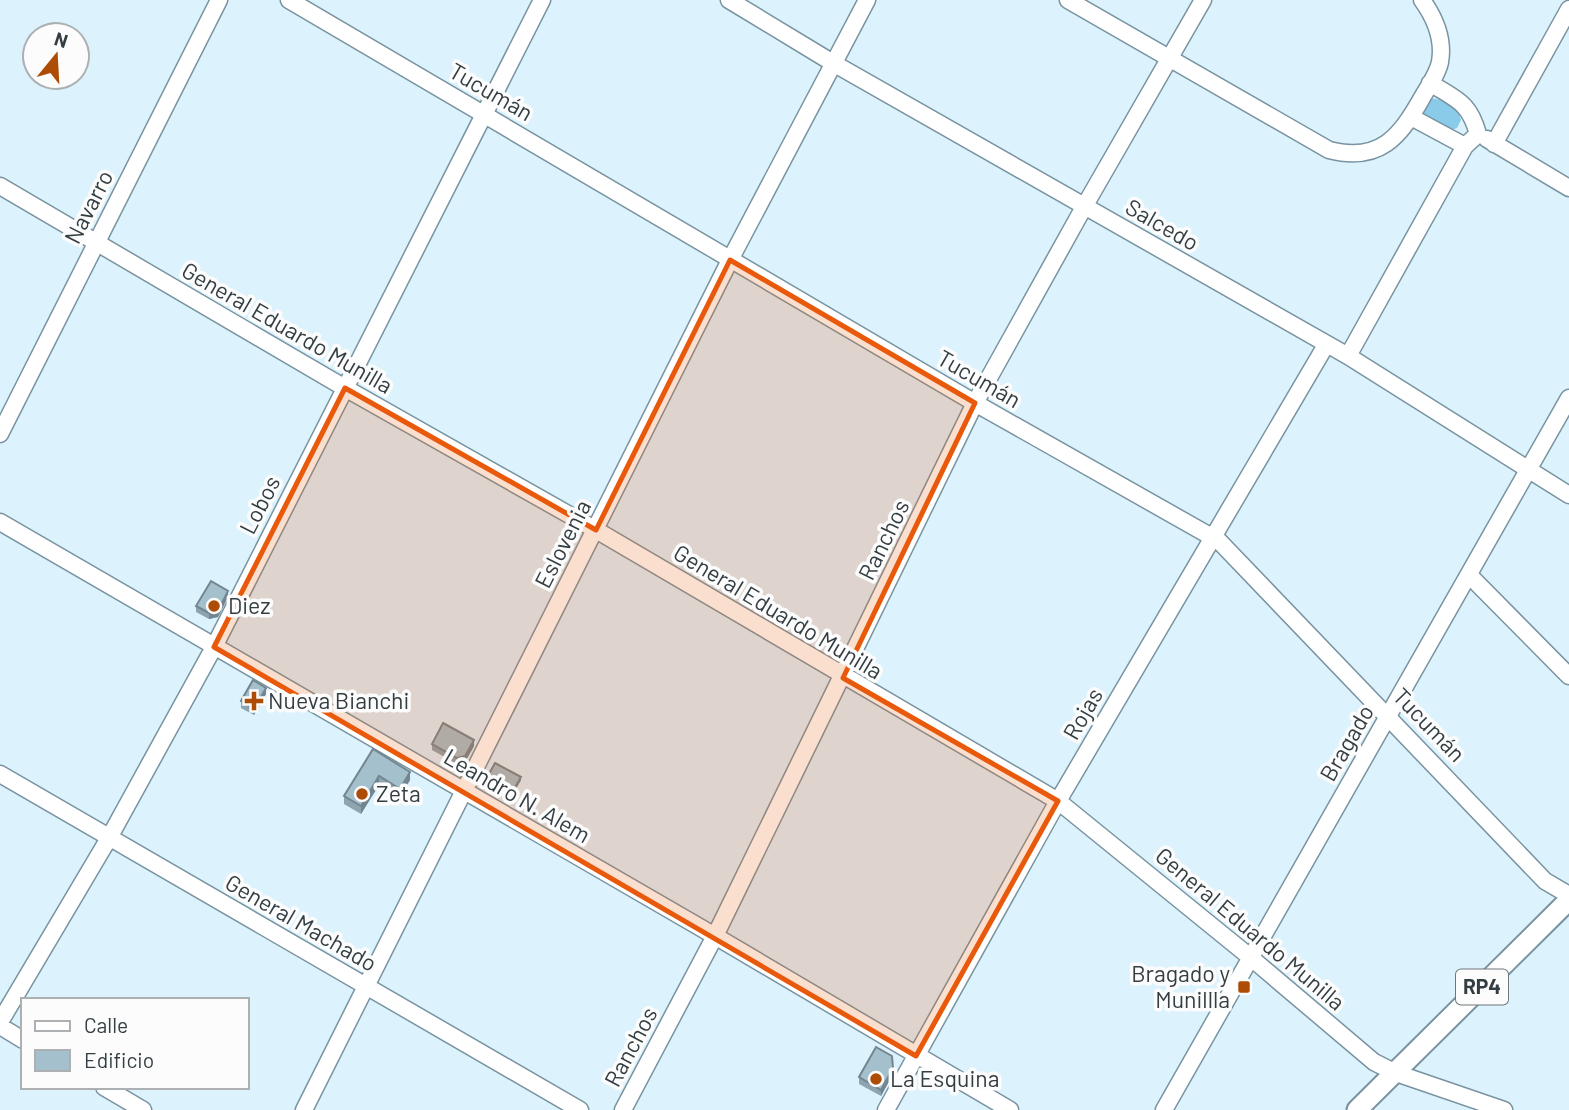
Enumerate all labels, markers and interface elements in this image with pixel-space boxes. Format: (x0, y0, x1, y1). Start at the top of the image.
north arrow (21, 21, 91, 91)
text: N (52, 26, 71, 52)
street label: Tucumán (445, 56, 538, 126)
street label: Navarro (58, 165, 118, 248)
street label: Salcedo (1121, 192, 1204, 256)
street label: General Eduardo Munilla (177, 255, 398, 399)
street label: Tucumán (933, 343, 1026, 413)
street label: Lobos (233, 471, 286, 538)
street label: Eslovenia (528, 495, 596, 592)
street label: Ranchos (852, 495, 915, 584)
street label: General Eduardo Munilla (669, 538, 888, 685)
place label: Diez (228, 591, 271, 619)
marker: Diez (206, 598, 222, 614)
street label: Tucumán (1388, 682, 1472, 767)
street label: Rojas (1056, 683, 1108, 744)
place label: Nueva Bianchi (268, 686, 409, 714)
marker: Nueva Bianchi (246, 693, 262, 709)
street label: Bragado (1313, 699, 1379, 786)
street label: Leandro N. Alem (439, 742, 596, 848)
place label: Zeta (376, 779, 421, 807)
marker: Zeta (354, 786, 370, 802)
street label: General Eduardo Munilla (1150, 841, 1351, 1016)
street label: General Machado (221, 867, 382, 977)
place label: Bragado y Munillla (1131, 959, 1230, 1013)
road number: RP4 (1456, 970, 1508, 1004)
marker: Bragado y Munillla (1236, 979, 1252, 995)
legend (21, 998, 248, 1089)
street label: Ranchos (598, 1002, 663, 1091)
text: Calle (84, 1012, 128, 1037)
text: Edificio (84, 1047, 154, 1072)
place label: La Esquina (890, 1064, 999, 1092)
marker: La Esquina (868, 1071, 884, 1087)

